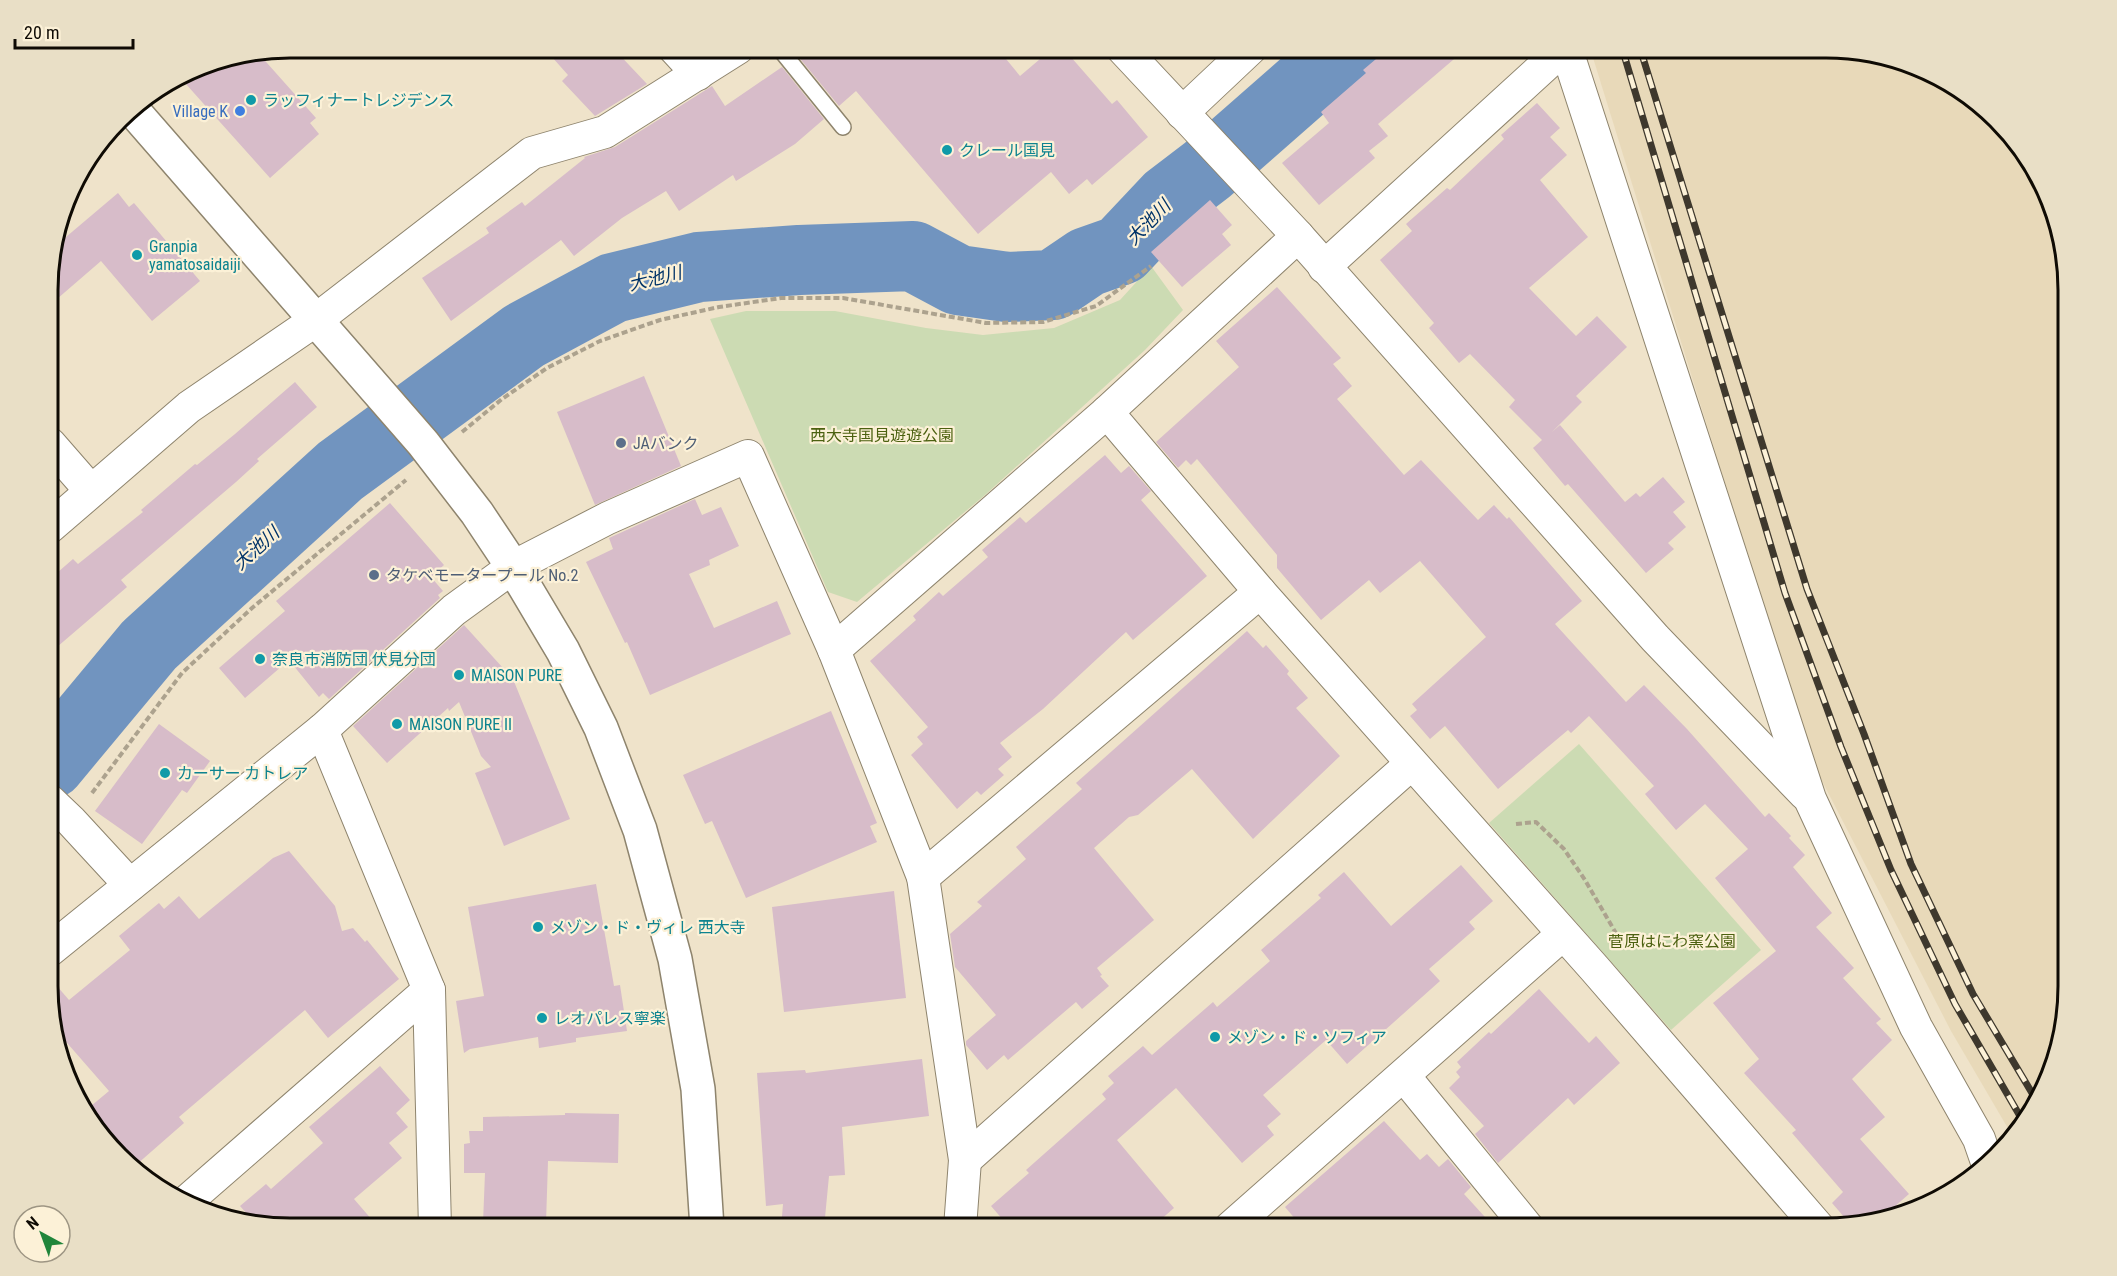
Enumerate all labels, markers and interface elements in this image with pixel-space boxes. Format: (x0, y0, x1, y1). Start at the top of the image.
scale bar (15, 12, 134, 50)
text: 20 m (24, 22, 59, 43)
place label: ラッフィナートレジデンス (263, 91, 454, 110)
marker: ラッフィナートレジデンス (244, 93, 258, 107)
place label: Village K (173, 102, 228, 121)
marker: Village K (233, 104, 247, 118)
place label: クレール国見 (959, 141, 1055, 160)
marker: クレール国見 (940, 143, 954, 157)
water label: 大池川 (1122, 194, 1176, 249)
place label: Granpia yamatosaidaiji (149, 237, 241, 274)
marker: Granpia yamatosaidaiji (130, 248, 144, 262)
water label: 大池川 (626, 261, 686, 295)
park label: 西大寺国見遊遊公園 (810, 426, 954, 445)
place label: JAバンク (633, 434, 699, 453)
marker: JAバンク (614, 436, 628, 450)
water label: 大池川 (229, 521, 285, 574)
place label: タケベモータープール No.2 (386, 566, 578, 585)
marker: タケベモータープール No.2 (367, 568, 381, 582)
place label: 奈良市消防団 伏見分団 (272, 650, 436, 669)
marker: 奈良市消防団 伏見分団 (253, 652, 267, 666)
place label: MAISON PURE (471, 666, 562, 685)
marker: MAISON PURE (452, 668, 466, 682)
place label: MAISON PURE II (409, 715, 512, 734)
marker: MAISON PURE II (390, 717, 404, 731)
place label: カーサー カトレア (177, 764, 308, 783)
marker: カーサー カトレア (158, 766, 172, 780)
place label: メゾン・ド・ヴィレ 西大寺 (550, 918, 746, 937)
marker: メゾン・ド・ヴィレ 西大寺 (531, 920, 545, 934)
park label: 菅原はにわ窯公園 (1608, 932, 1736, 951)
place label: レオパレス寧楽 (554, 1009, 666, 1028)
marker: レオパレス寧楽 (535, 1011, 549, 1025)
place label: メゾン・ド・ソフィア (1227, 1028, 1387, 1047)
marker: メゾン・ド・ソフィア (1208, 1030, 1222, 1044)
north arrow (12, 1204, 72, 1264)
text: N (23, 1213, 42, 1233)

